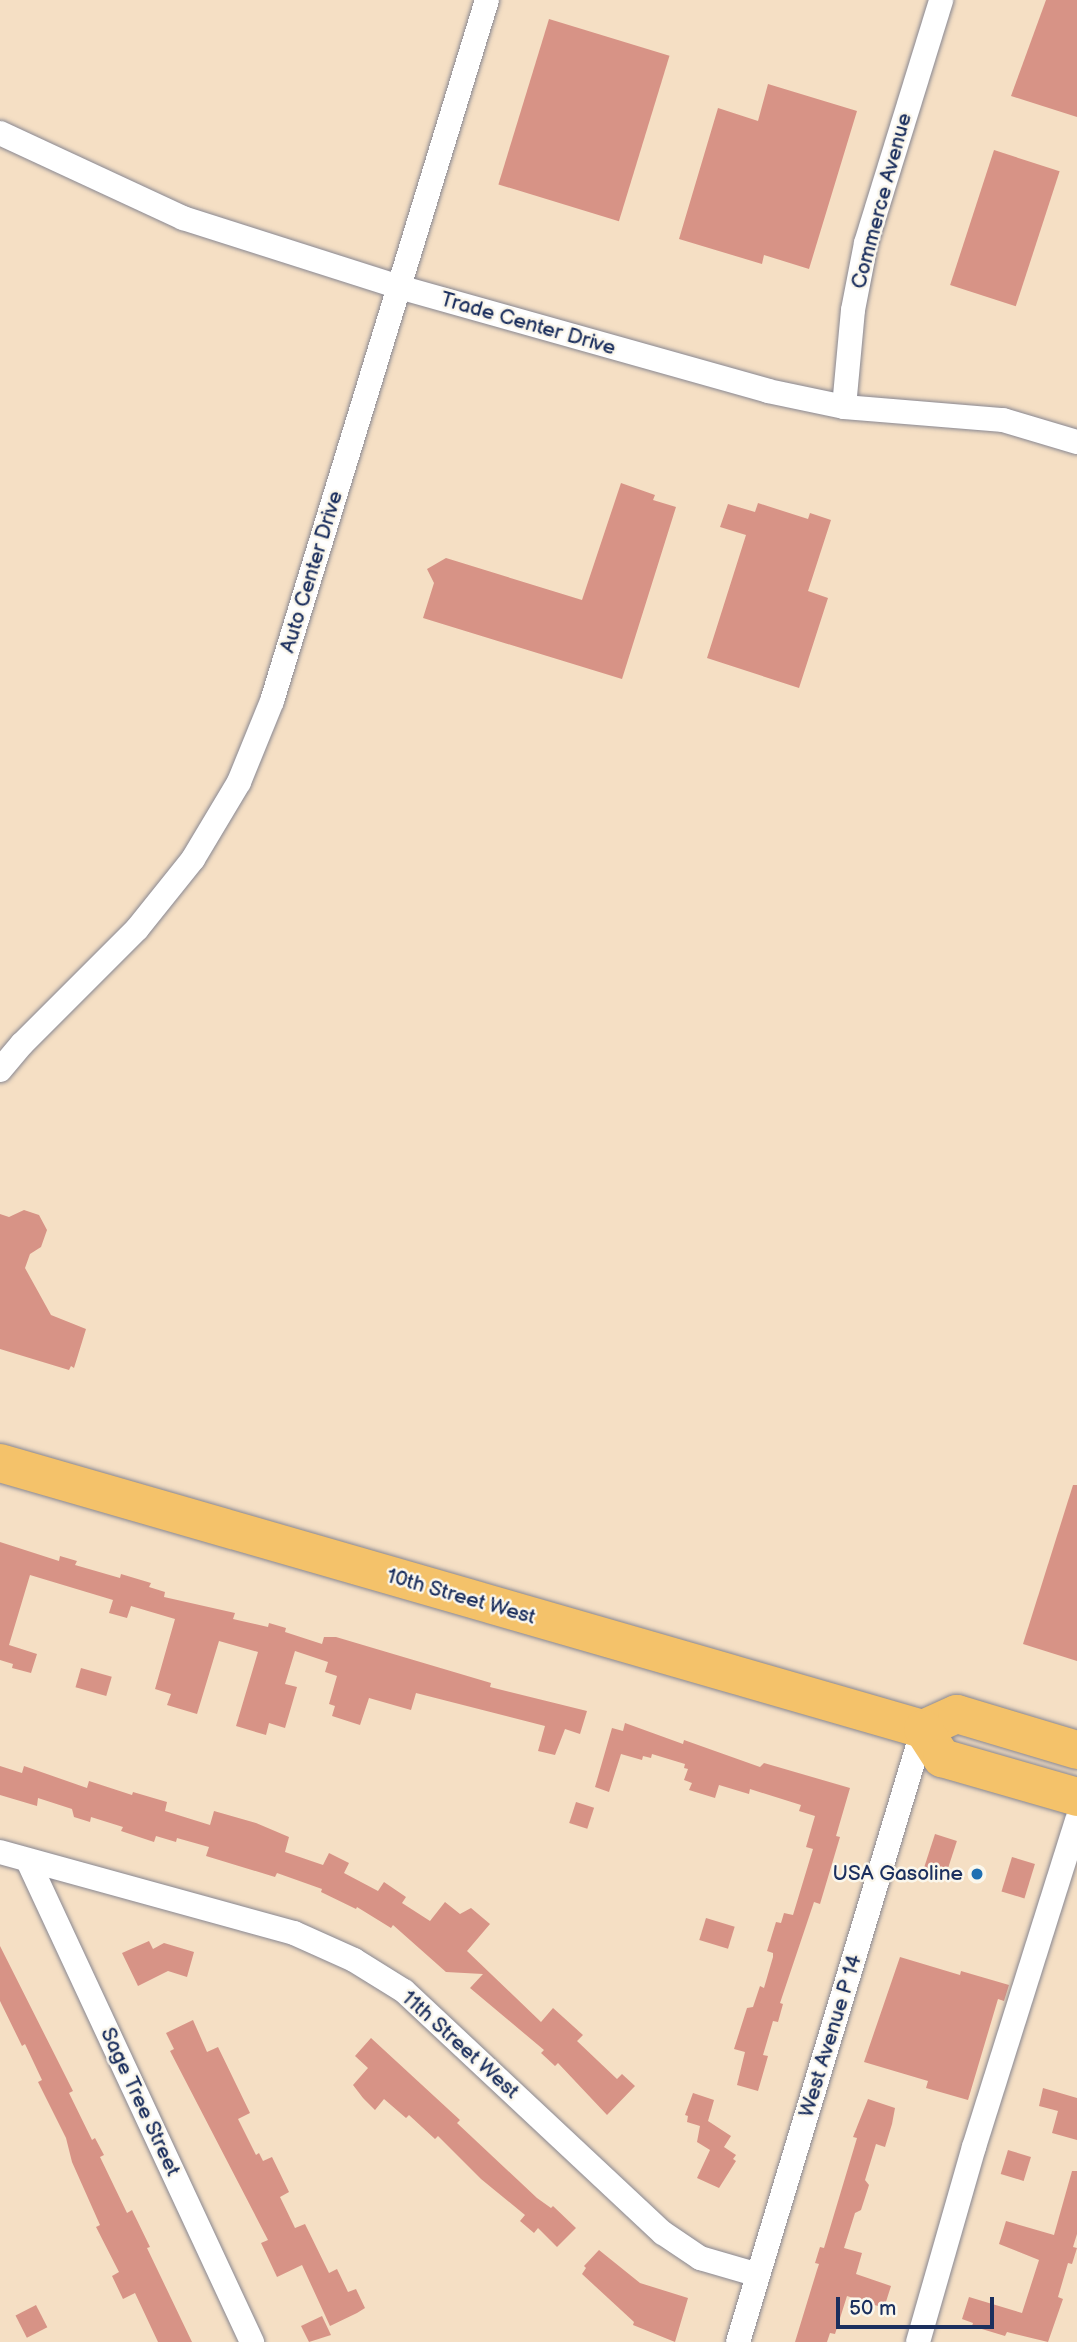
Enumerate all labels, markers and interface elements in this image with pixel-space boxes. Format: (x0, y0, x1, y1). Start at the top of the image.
street label: Commerce Avenue (846, 110, 918, 292)
street label: Trade Center Drive (438, 287, 618, 361)
street label: Auto Center Drive (275, 488, 349, 656)
street label: 10th Street West (383, 1564, 539, 1630)
place label: USA Gasoline (833, 1861, 963, 1887)
marker: USA Gasoline (969, 1866, 985, 1882)
street label: West Avenue P 14 (794, 1952, 868, 2120)
street label: 11th Street West (396, 1985, 524, 2105)
street label: Sage Tree Street (94, 2023, 186, 2181)
scale bar (839, 2282, 996, 2326)
text: 50 m (849, 2296, 896, 2321)

